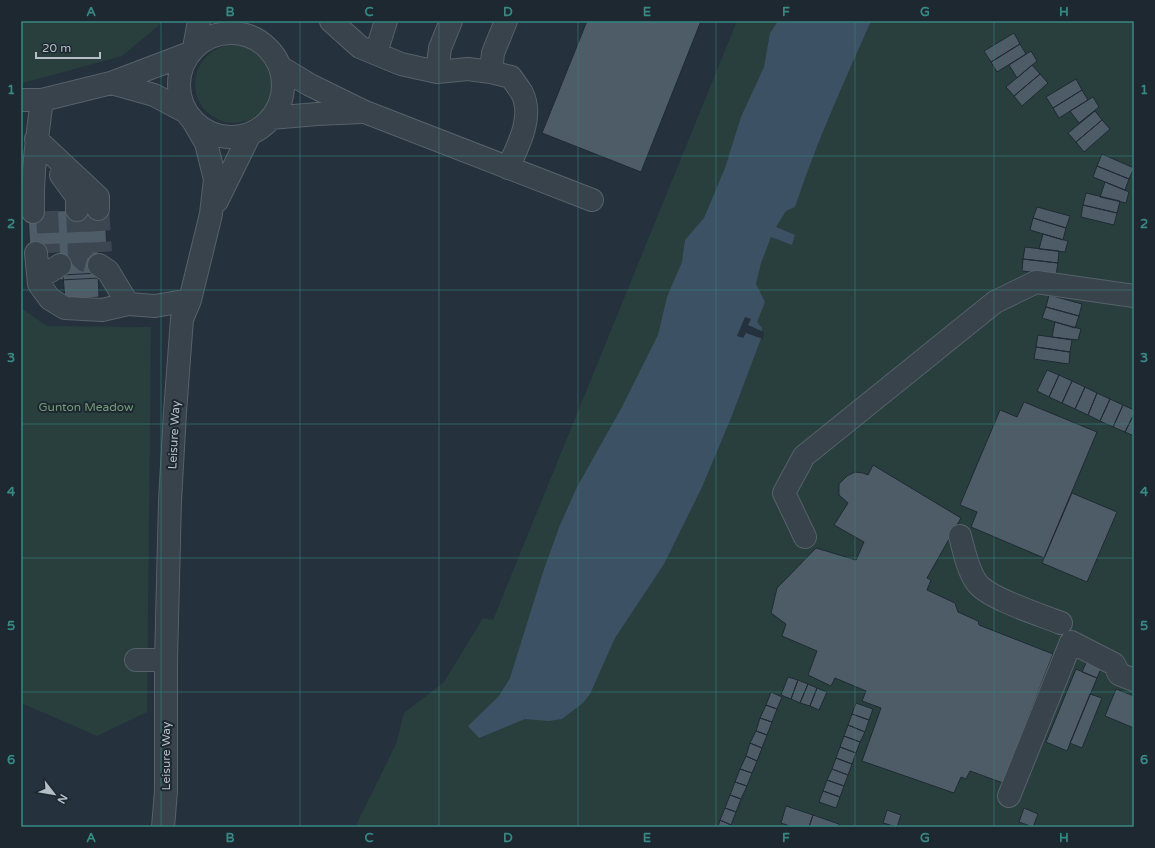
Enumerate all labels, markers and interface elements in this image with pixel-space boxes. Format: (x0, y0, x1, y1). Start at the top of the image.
text: A (86, 4, 96, 20)
text: B (225, 4, 235, 20)
text: C (364, 4, 374, 20)
text: D (503, 4, 513, 20)
text: E (643, 4, 651, 20)
text: F (782, 4, 790, 20)
text: G (920, 4, 930, 20)
text: H (1059, 4, 1069, 20)
scale bar (36, 34, 100, 60)
text: 20 m (42, 41, 71, 55)
text: 1 (7, 82, 15, 98)
text: 1 (1140, 82, 1148, 98)
text: 2 (7, 216, 15, 232)
text: 2 (1140, 216, 1148, 232)
text: 3 (7, 350, 15, 366)
text: 3 (1140, 350, 1148, 366)
park label: Gunton Meadow (38, 400, 134, 414)
street label: Leisure Way (165, 400, 183, 470)
text: 4 (7, 484, 16, 500)
text: 4 (1140, 484, 1149, 500)
text: 5 (7, 618, 15, 634)
text: 5 (1140, 618, 1148, 634)
street label: Leisure Way (159, 721, 173, 790)
text: 6 (7, 752, 15, 768)
text: 6 (1140, 752, 1148, 768)
north arrow (34, 774, 74, 814)
text: N (54, 792, 70, 806)
text: A (86, 830, 96, 846)
text: B (225, 830, 235, 846)
text: C (364, 830, 374, 846)
text: D (503, 830, 513, 846)
text: E (643, 830, 651, 846)
text: F (782, 830, 790, 846)
text: G (920, 830, 930, 846)
text: H (1059, 830, 1069, 846)

